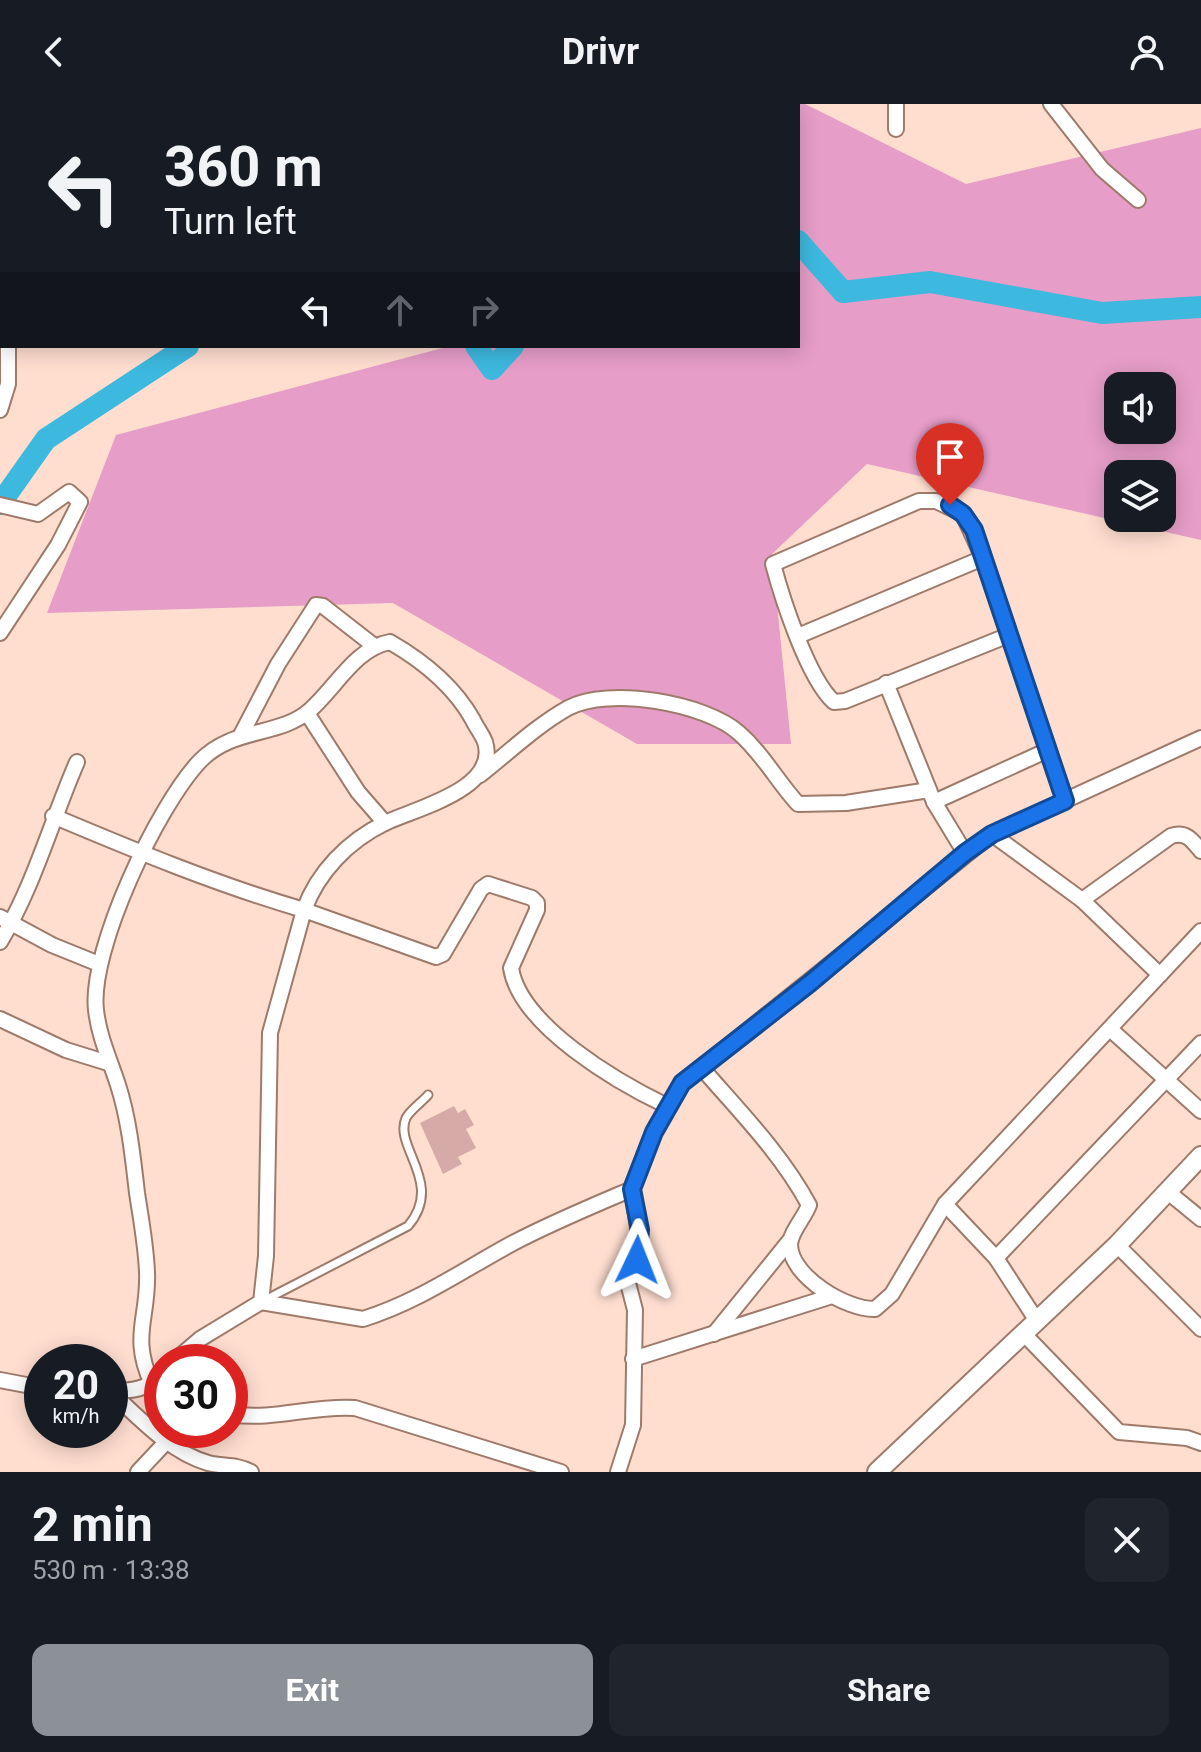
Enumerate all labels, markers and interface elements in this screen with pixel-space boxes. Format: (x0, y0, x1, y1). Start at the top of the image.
icon: back (32, 30, 76, 74)
icon: person (1125, 30, 1169, 74)
text: Drivr (562, 31, 639, 73)
text: 360 m (164, 134, 323, 200)
icon: left (32, 136, 136, 240)
text: Turn left (164, 201, 297, 243)
icon: left (294, 288, 338, 332)
icon: ahead (378, 288, 422, 332)
icon: right (462, 288, 506, 332)
map controls (1104, 372, 1176, 532)
button: sound (1104, 372, 1176, 444)
pin (916, 423, 984, 505)
icon: arrive (928, 435, 972, 479)
button: layers (1104, 460, 1176, 532)
position arrow (595, 1218, 679, 1302)
speed limit sign: 30 (144, 1344, 248, 1448)
text: 20 (53, 1362, 99, 1409)
text: km/h (53, 1404, 99, 1428)
text: 2 min (32, 1496, 153, 1553)
button: close (1085, 1498, 1169, 1582)
text: 530 m · 13:38 (32, 1555, 190, 1585)
button: Exit (32, 1644, 593, 1736)
button: Share (609, 1644, 1169, 1736)

